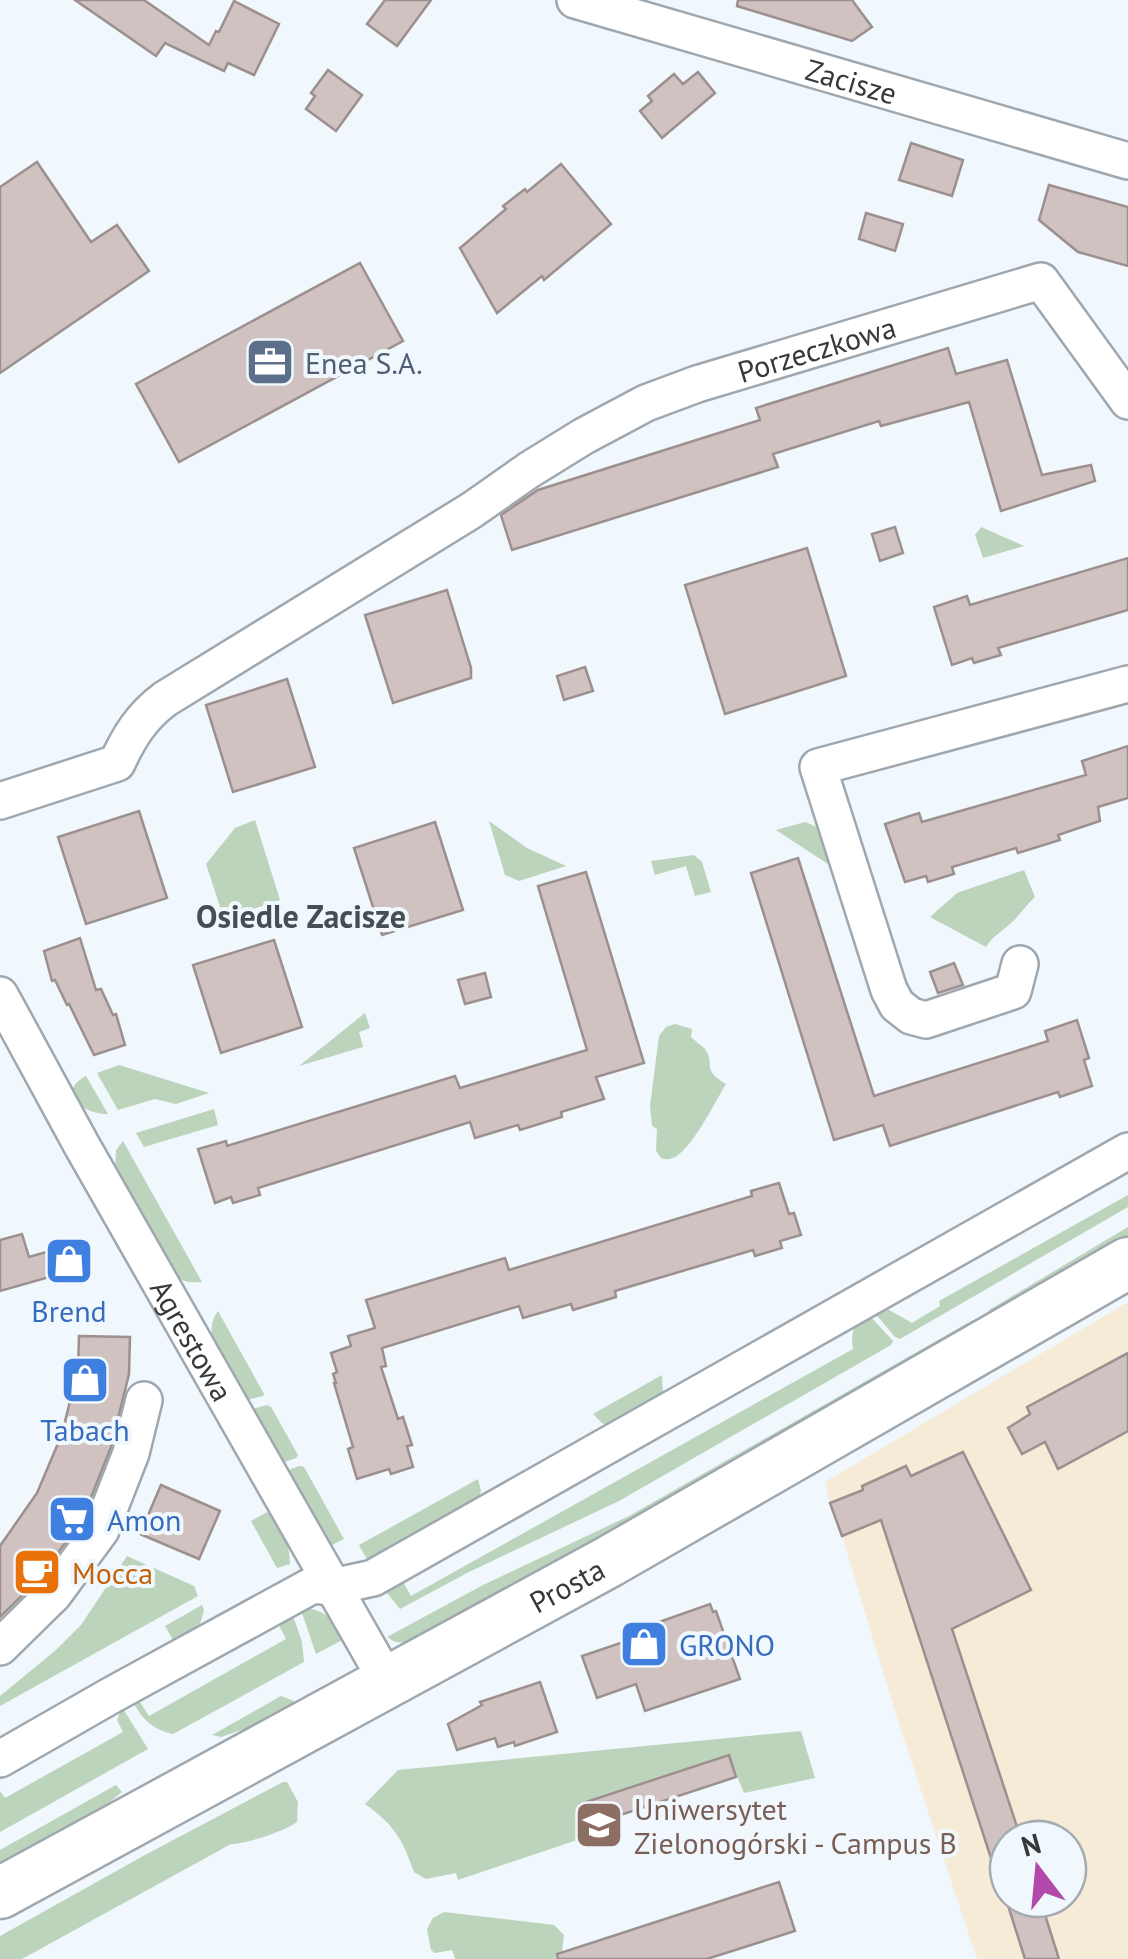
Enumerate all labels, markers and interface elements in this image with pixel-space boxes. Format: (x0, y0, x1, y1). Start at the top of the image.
street label: Zacisze (801, 49, 902, 112)
street label: Porzeczkowa (733, 306, 900, 390)
office icon: Enea S.A. (244, 336, 296, 388)
place label: Enea S.A. (305, 343, 423, 382)
district label: Osiedle Zacisze (196, 895, 406, 937)
shop icon: Brend (43, 1235, 95, 1287)
street label: Agrestowa (142, 1272, 243, 1408)
place label: Brend (31, 1291, 107, 1330)
shop icon: Tabach (59, 1354, 111, 1406)
place label: Tabach (40, 1410, 130, 1449)
supermarket icon: Amon (46, 1493, 98, 1545)
place label: Amon (107, 1500, 181, 1539)
cafe icon: Mocca (11, 1546, 63, 1598)
street label: Prosta (522, 1548, 611, 1621)
place label: Mocca (72, 1553, 153, 1592)
shop icon: GRONO (618, 1618, 670, 1670)
place label: GRONO (679, 1625, 775, 1664)
place label: Uniwersytet Zielonogórski - Campus B (634, 1789, 957, 1862)
school or university icon: Uniwersytet Zielonogórski - Campus B (573, 1799, 625, 1851)
north arrow (988, 1819, 1088, 1919)
text: N (1017, 1824, 1045, 1865)

